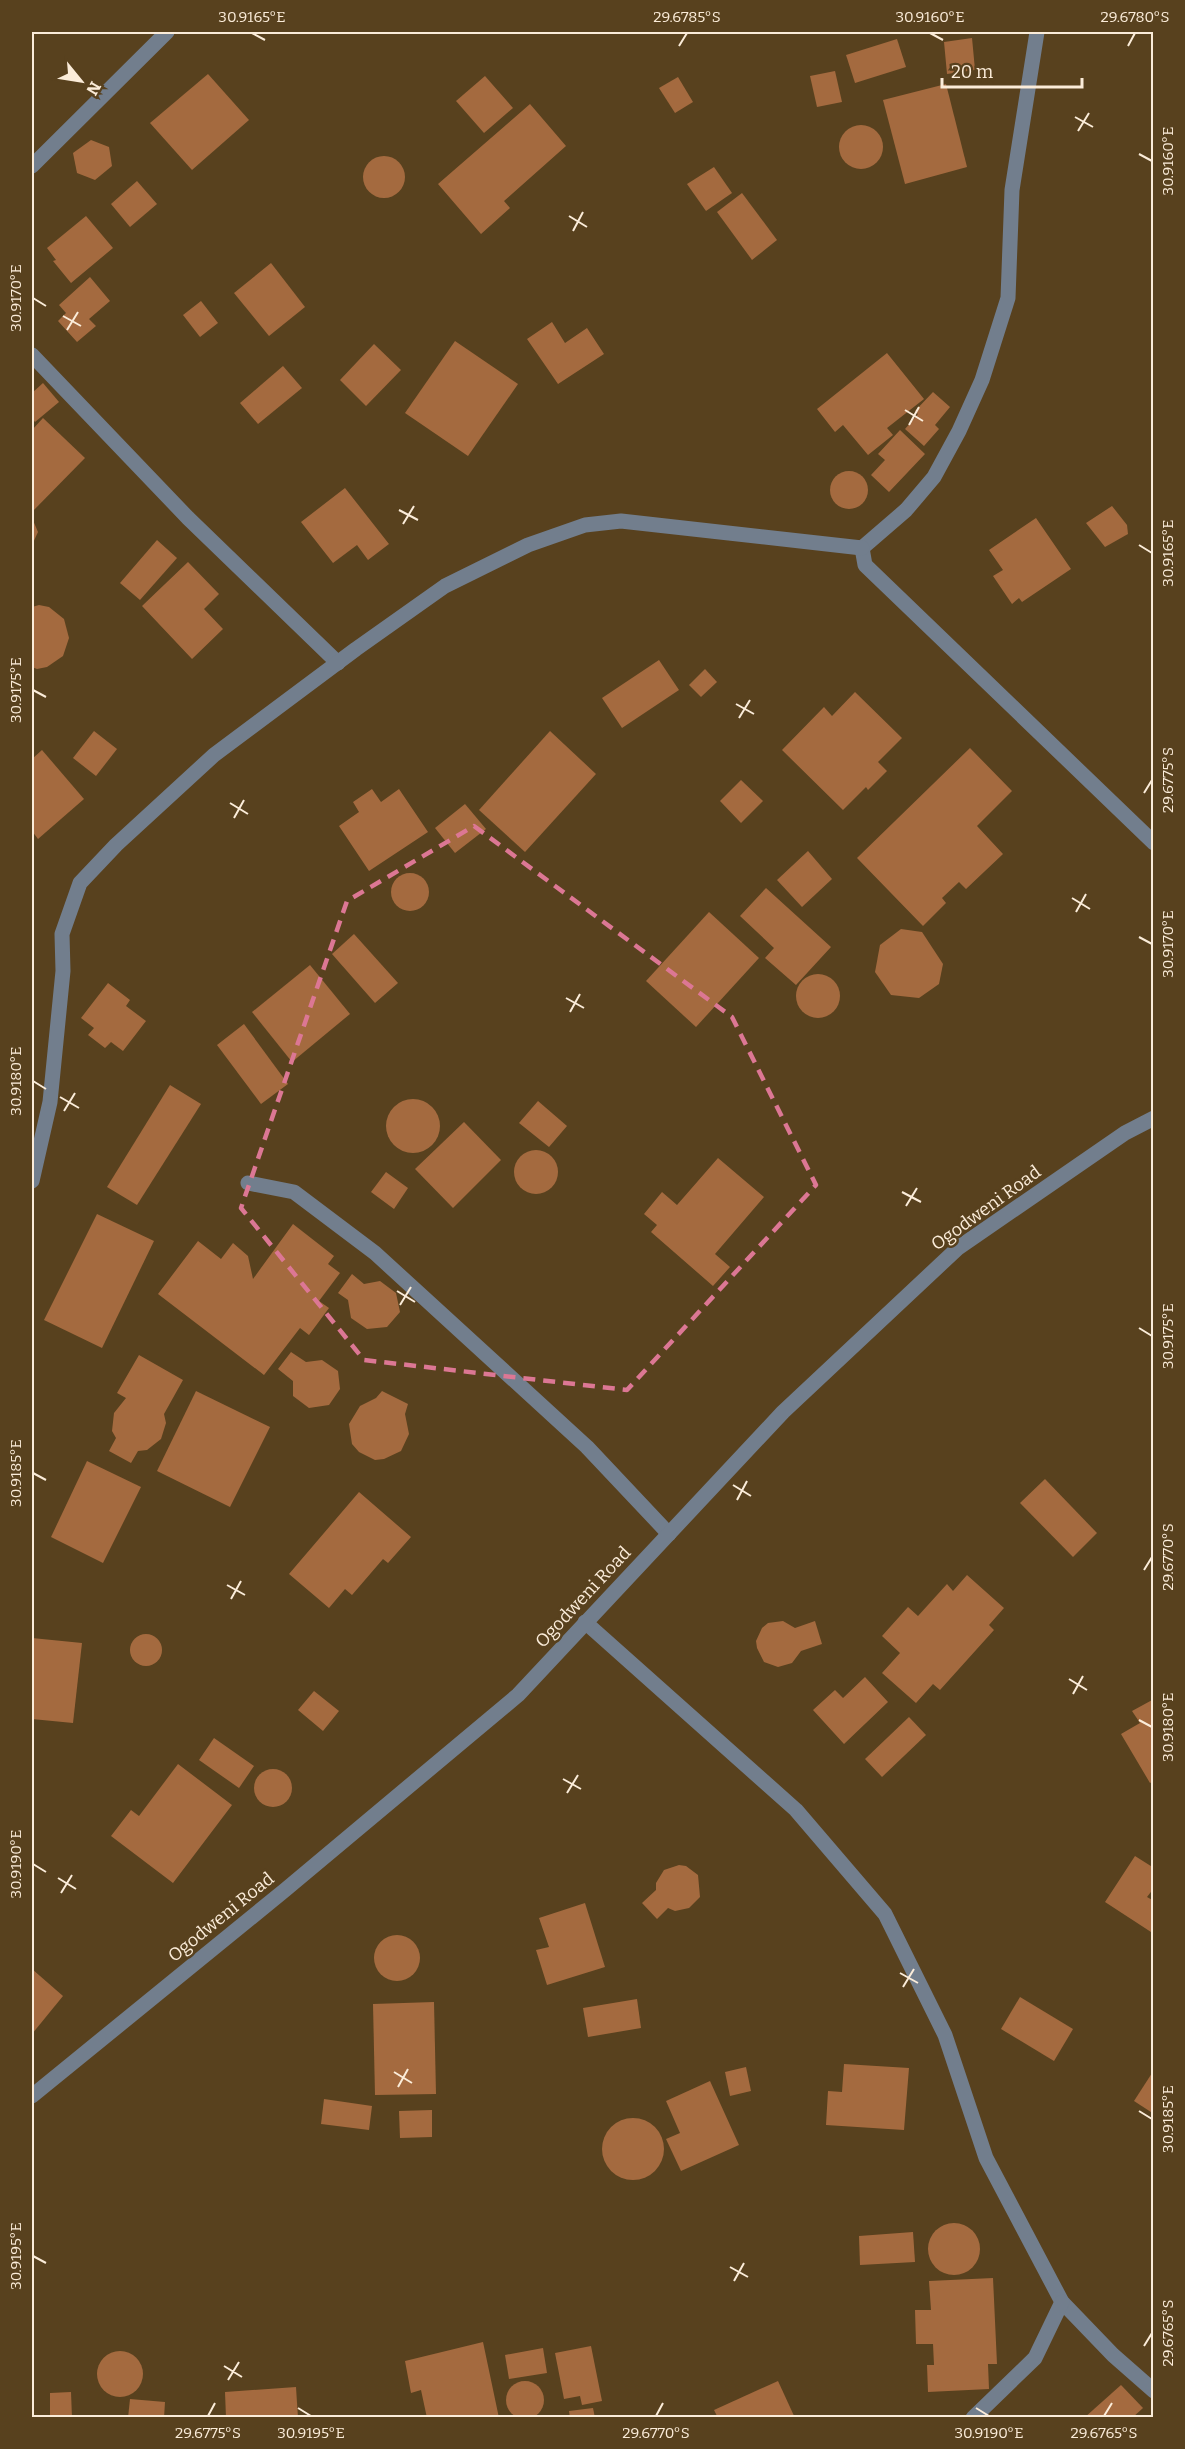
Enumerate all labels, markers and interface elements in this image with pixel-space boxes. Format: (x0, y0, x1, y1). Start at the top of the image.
text: 30.9165°E (218, 8, 286, 26)
text: 29.6785°S (653, 8, 721, 26)
text: 30.9160°E (895, 8, 965, 26)
text: 29.6780°S (1101, 8, 1169, 26)
north arrow (51, 51, 111, 111)
scale bar (942, 51, 1082, 89)
text: 20 m (951, 61, 993, 83)
text: N (82, 78, 105, 98)
text: 30.9160°E (1159, 126, 1177, 196)
text: 30.9170°E (7, 264, 25, 332)
text: 30.9165°E (1159, 519, 1177, 587)
text: 30.9175°E (7, 657, 25, 723)
text: 29.6775°S (1159, 747, 1177, 813)
text: 30.9170°E (1159, 910, 1177, 978)
text: 30.9180°E (7, 1046, 25, 1116)
street label: Ogodweni Road (927, 1161, 1045, 1255)
text: 30.9175°E (1159, 1303, 1177, 1369)
text: 30.9185°E (7, 1439, 25, 1507)
text: 29.6770°S (1159, 1523, 1177, 1591)
street label: Ogodweni Road (531, 1542, 636, 1652)
text: 30.9180°E (1159, 1692, 1177, 1762)
text: 30.9190°E (7, 1829, 25, 1899)
street label: Ogodweni Road (163, 1867, 279, 1967)
text: 30.9185°E (1159, 2085, 1177, 2153)
text: 30.9195°E (7, 2222, 25, 2290)
text: 29.6765°S (1159, 2300, 1177, 2366)
text: 29.6775°S (175, 2424, 241, 2442)
text: 30.9195°E (277, 2424, 345, 2442)
text: 29.6770°S (622, 2424, 690, 2442)
text: 30.9190°E (954, 2424, 1024, 2442)
text: 29.6765°S (1071, 2424, 1137, 2442)

